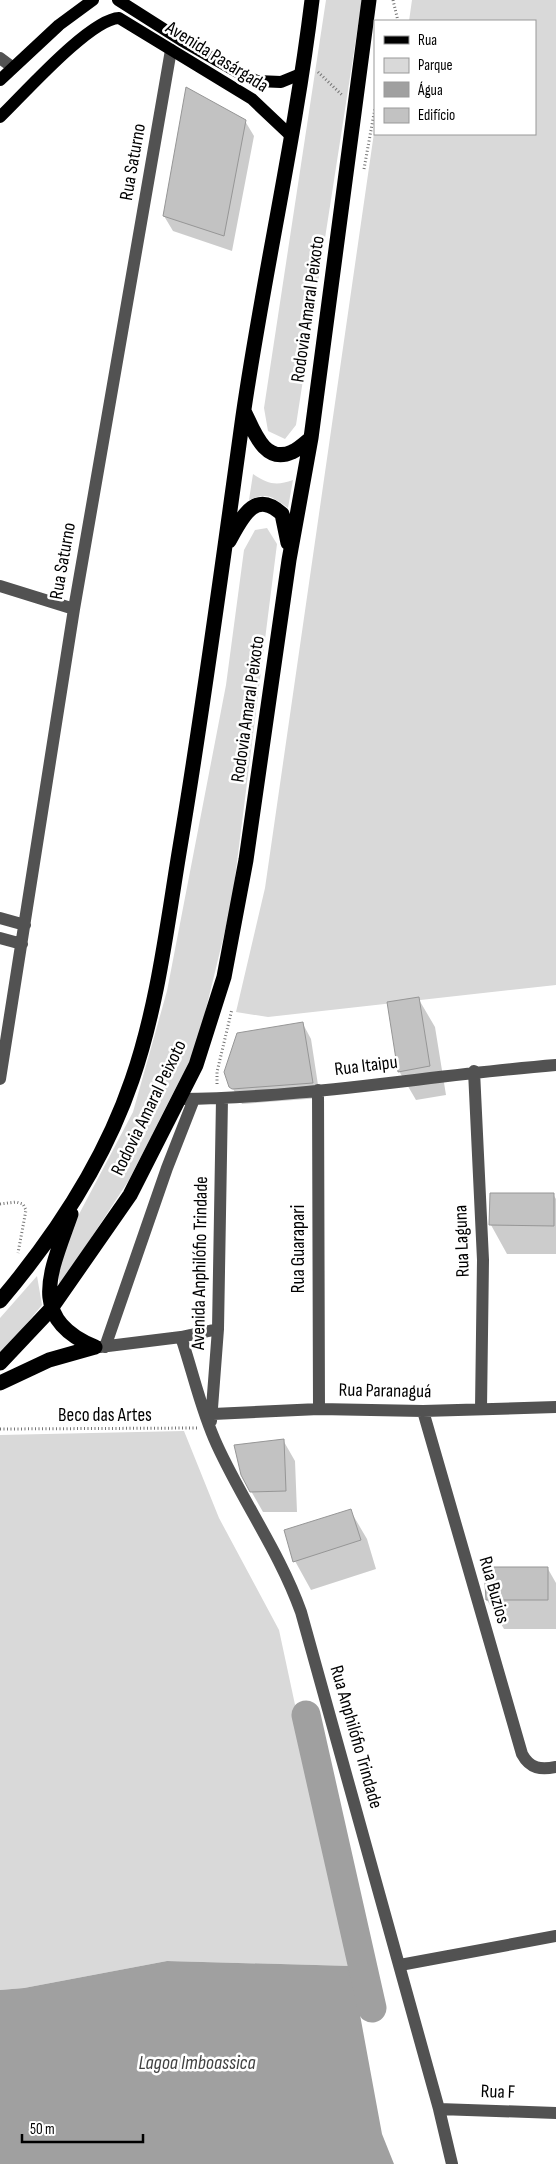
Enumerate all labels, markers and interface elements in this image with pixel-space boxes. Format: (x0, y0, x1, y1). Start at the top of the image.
street label: Avenida Pasárgada (161, 16, 273, 98)
legend (374, 20, 536, 135)
text: Rua (418, 31, 437, 50)
text: Parque (418, 56, 453, 75)
text: Água (417, 81, 443, 100)
text: Edifício (418, 106, 455, 125)
street label: Rua Saturno (115, 122, 151, 202)
street label: Rodovia Amaral Peixoto (286, 234, 330, 384)
street label: Rua Saturno (45, 521, 81, 601)
street label: Rodovia Amaral Peixoto (226, 634, 270, 784)
street label: Rodovia Amaral Peixoto (106, 1037, 192, 1179)
street label: Rua Itaipu (333, 1051, 399, 1081)
street label: Avenida Anphilófio Trindade (187, 1176, 213, 1351)
street label: Rua Laguna (449, 1204, 475, 1278)
street label: Rua Guarapari (287, 1205, 310, 1293)
street label: Rua Paranaguá (338, 1379, 432, 1403)
street label: Beco das Artes (58, 1404, 152, 1427)
street label: Rua Buzios (474, 1554, 515, 1626)
street label: Rua Anphilófio Trindade (325, 1663, 387, 1811)
water label: Lagoa Imboassica (139, 2051, 256, 2075)
street label: Rua F (480, 2080, 516, 2104)
scale bar (22, 2112, 144, 2144)
text: 50 m (30, 2120, 55, 2139)

